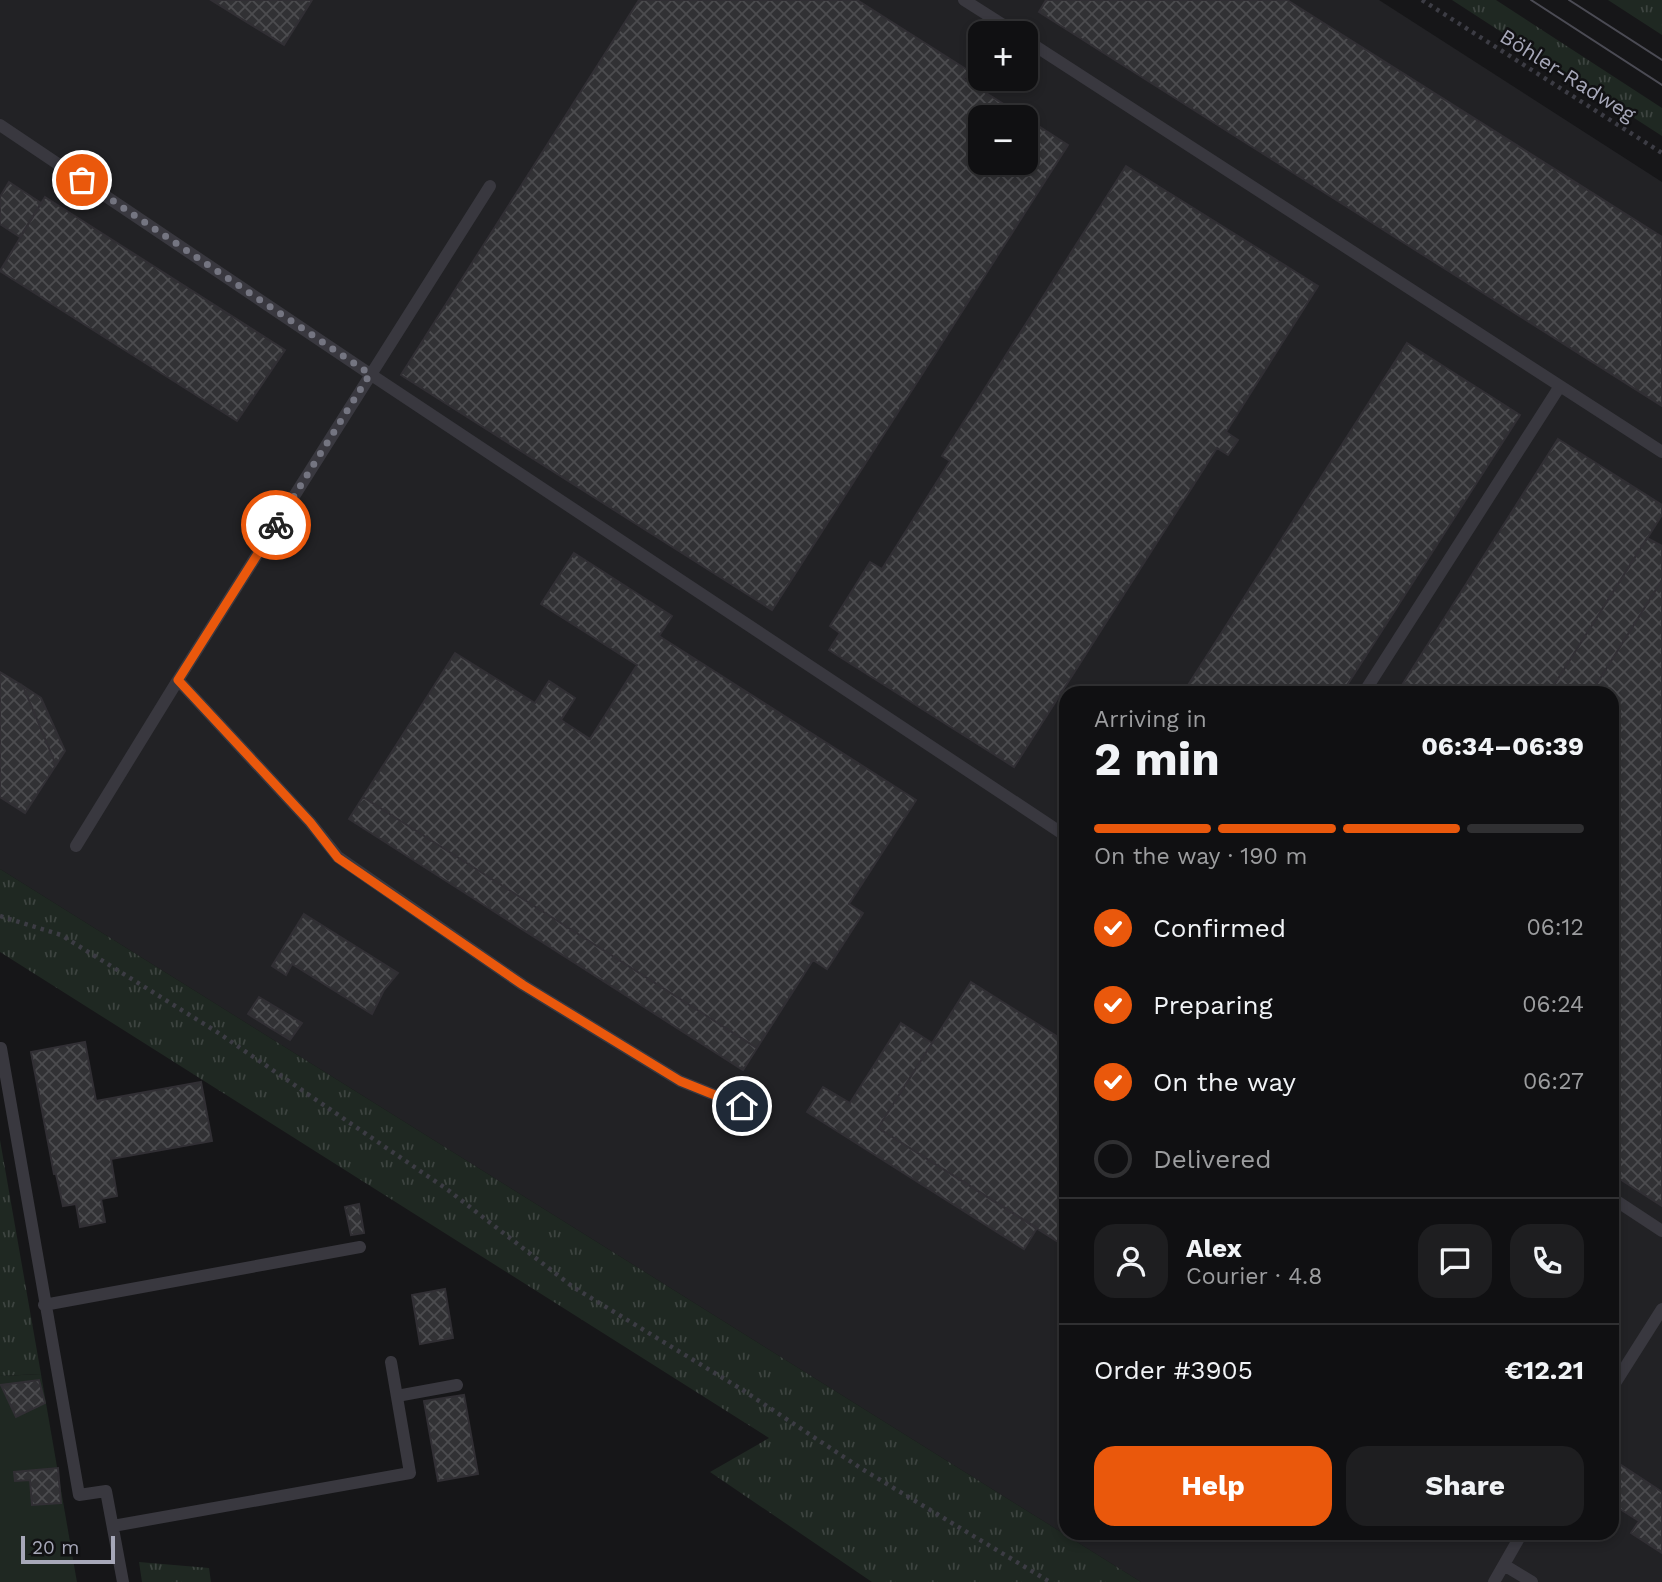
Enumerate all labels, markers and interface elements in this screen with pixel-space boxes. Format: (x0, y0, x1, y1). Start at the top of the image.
map controls (968, 21, 1038, 175)
button: + (968, 21, 1038, 91)
street label: Böhler-Radweg (1496, 23, 1641, 127)
button: − (968, 105, 1038, 175)
pin (52, 150, 112, 210)
icon: bag (63, 161, 101, 199)
courier (241, 490, 311, 560)
icon: bike (257, 506, 295, 544)
text: Arriving in (1094, 706, 1207, 733)
text: 06:34–06:39 (1421, 731, 1584, 761)
text: 2 min (1094, 732, 1220, 786)
text: On the way · 190 m (1094, 843, 1307, 870)
icon: check (1094, 909, 1132, 947)
text: Confirmed (1153, 913, 1286, 943)
text: 06:12 (1527, 914, 1584, 941)
icon: check (1094, 986, 1132, 1024)
text: Preparing (1153, 990, 1273, 1020)
text: 06:24 (1522, 991, 1584, 1018)
icon: check (1094, 1063, 1132, 1101)
text: On the way (1153, 1067, 1296, 1097)
text: 06:27 (1523, 1068, 1584, 1095)
pin (712, 1076, 772, 1136)
icon: home (723, 1087, 761, 1125)
text: Delivered (1153, 1144, 1272, 1174)
button: person (1094, 1224, 1168, 1298)
button: chat (1418, 1224, 1492, 1298)
button: phone (1510, 1224, 1584, 1298)
text: Alex (1186, 1233, 1242, 1263)
text: Courier · 4.8 (1186, 1263, 1322, 1290)
text: Order #3905 (1094, 1355, 1253, 1385)
text: €12.21 (1505, 1355, 1584, 1385)
button: Help (1094, 1446, 1332, 1526)
button: Share (1346, 1446, 1584, 1526)
scale bar (21, 1533, 116, 1565)
text: 20 m (32, 1536, 79, 1559)

